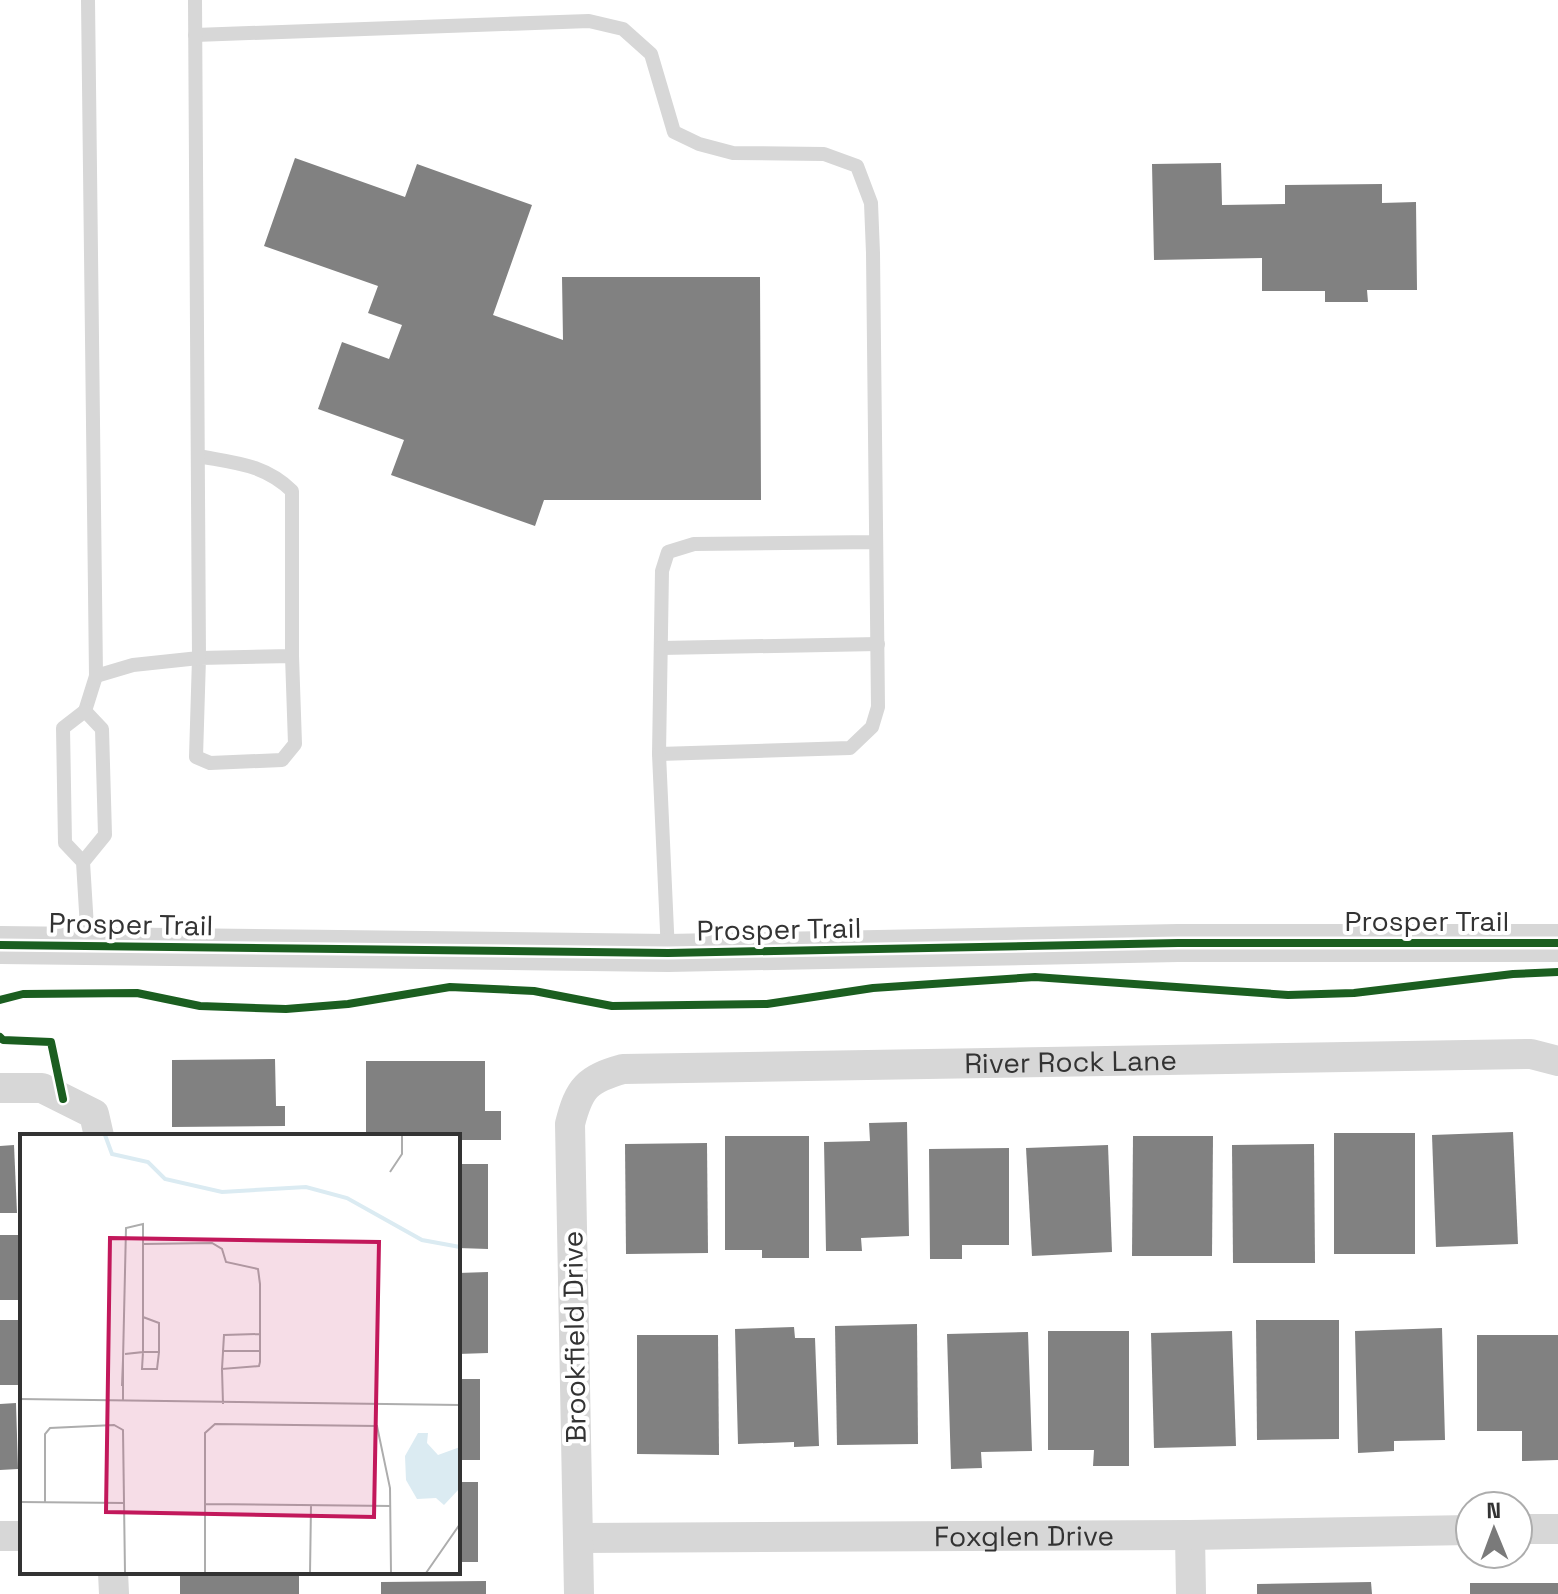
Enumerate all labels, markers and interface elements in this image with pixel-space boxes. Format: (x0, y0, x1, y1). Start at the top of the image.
street label: Prosper Trail (1345, 903, 1509, 939)
street label: Prosper Trail (48, 905, 214, 943)
street label: Prosper Trail (696, 910, 862, 948)
street label: River Rock Lane (964, 1042, 1177, 1081)
inset map (20, 1134, 460, 1574)
street label: Brookfield Drive (554, 1230, 594, 1444)
north arrow (1454, 1490, 1534, 1570)
text: N (1486, 1496, 1501, 1524)
street label: Foxglen Drive (934, 1517, 1114, 1554)

